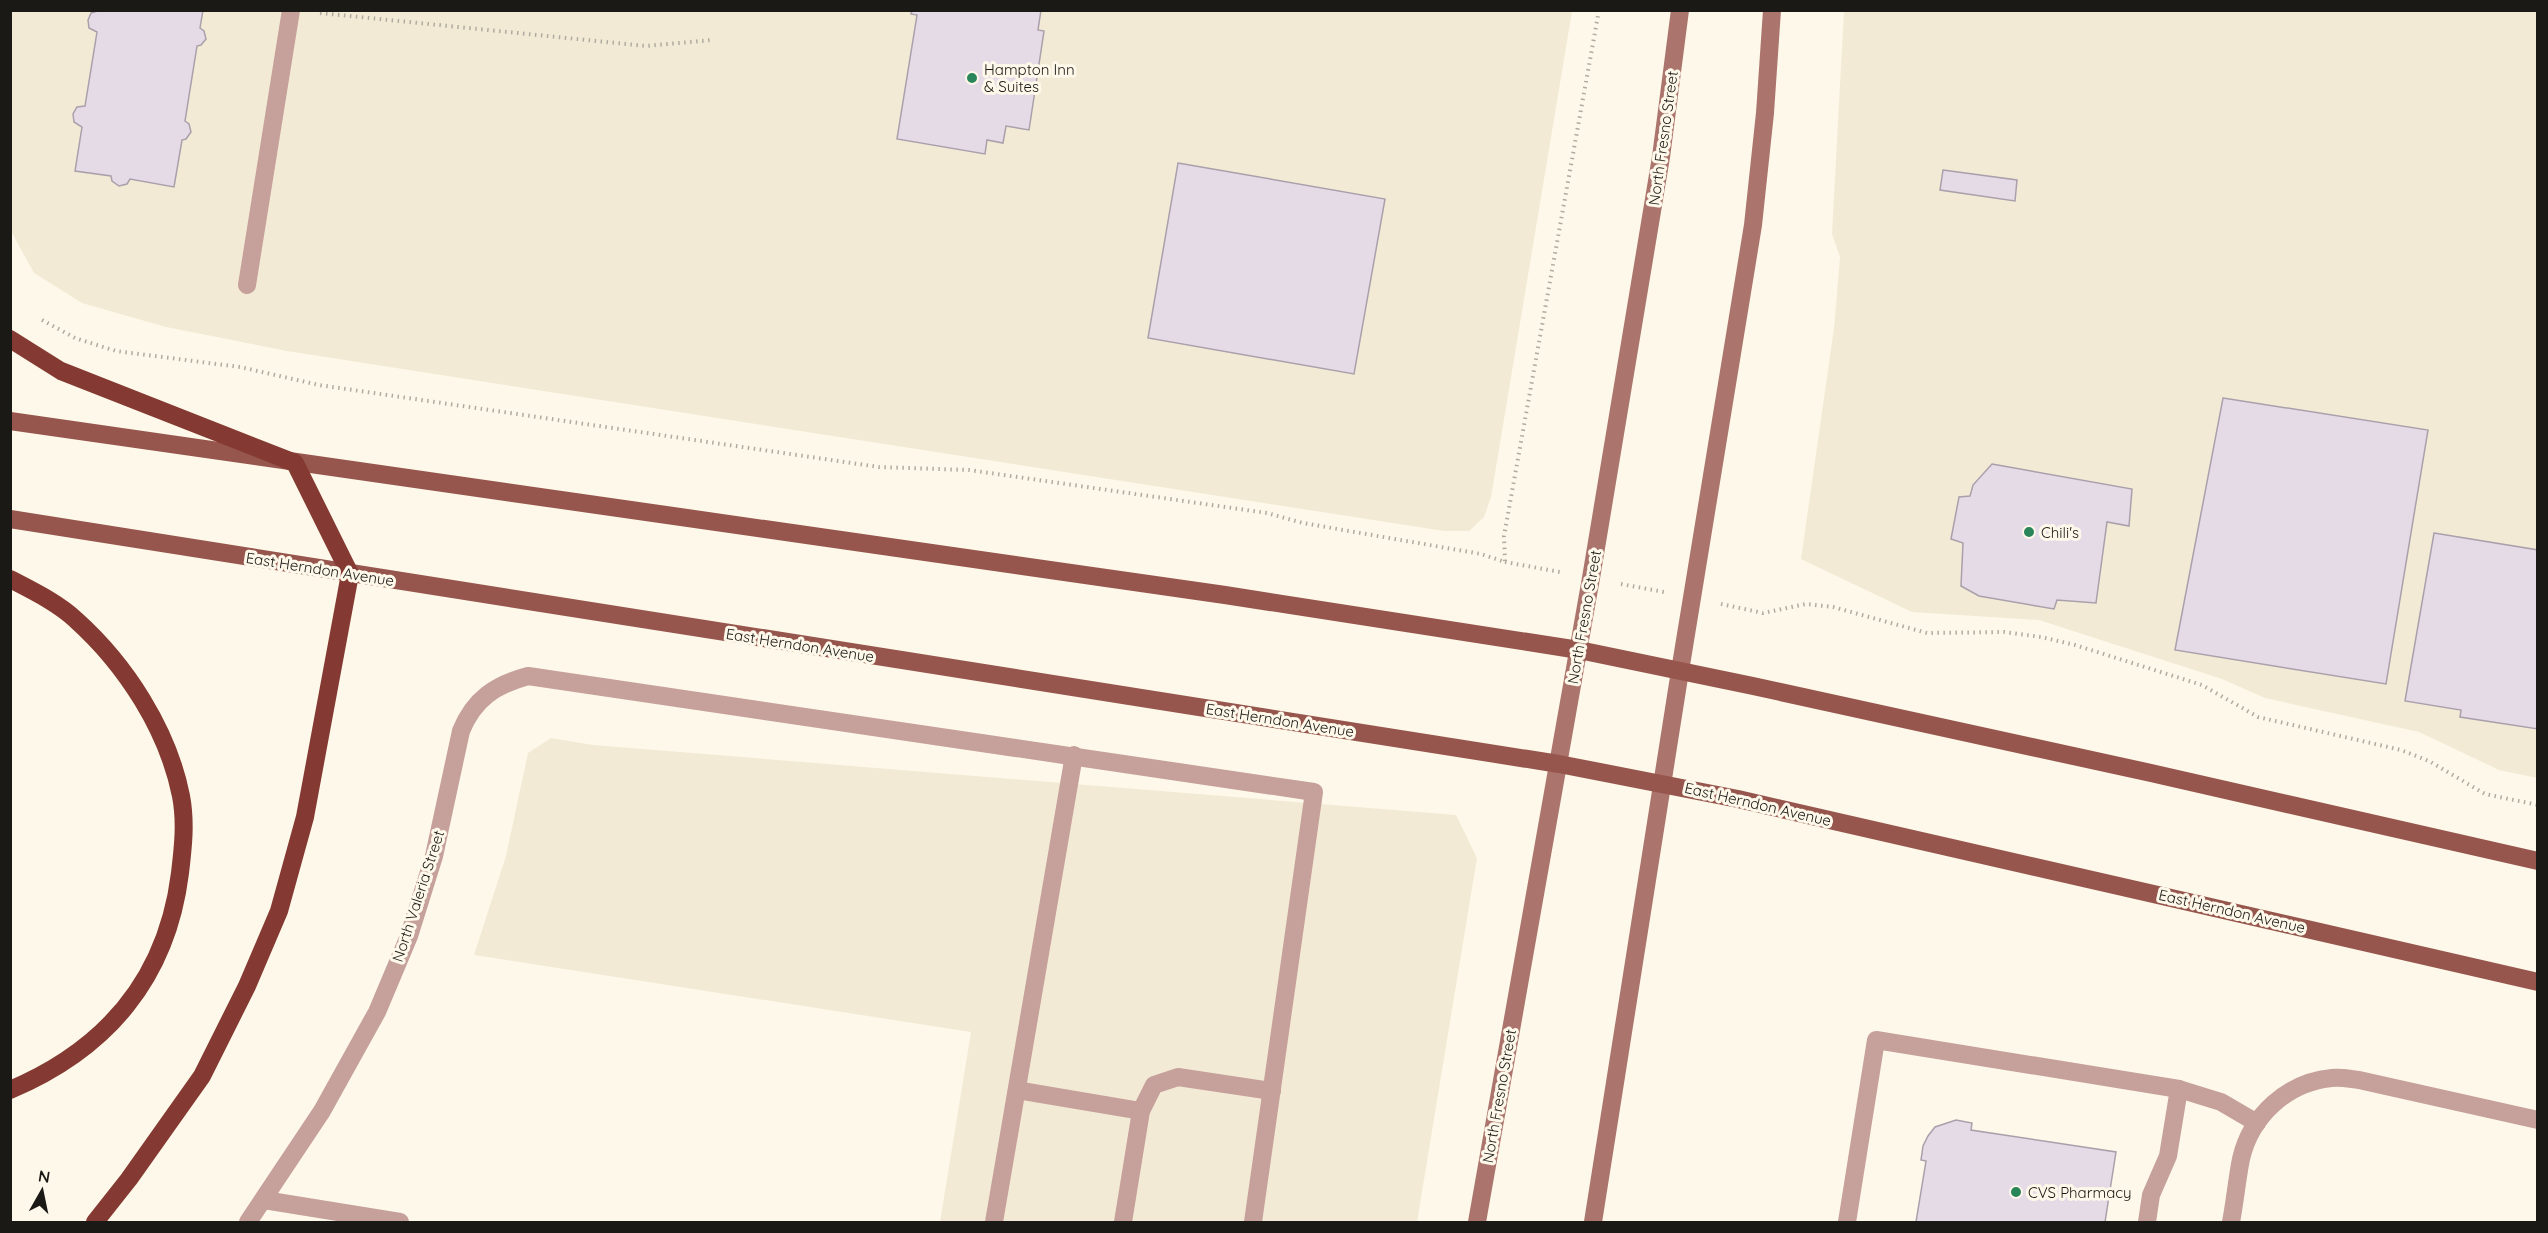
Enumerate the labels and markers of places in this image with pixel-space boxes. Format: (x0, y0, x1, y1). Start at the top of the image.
place label: Hampton Inn & Suites (984, 60, 1075, 96)
marker: Hampton Inn & Suites (965, 71, 979, 85)
place label: Chili's (2041, 523, 2079, 542)
marker: Chili's (2022, 525, 2036, 539)
place label: CVS Pharmacy (2028, 1183, 2132, 1202)
marker: CVS Pharmacy (2009, 1185, 2023, 1199)

